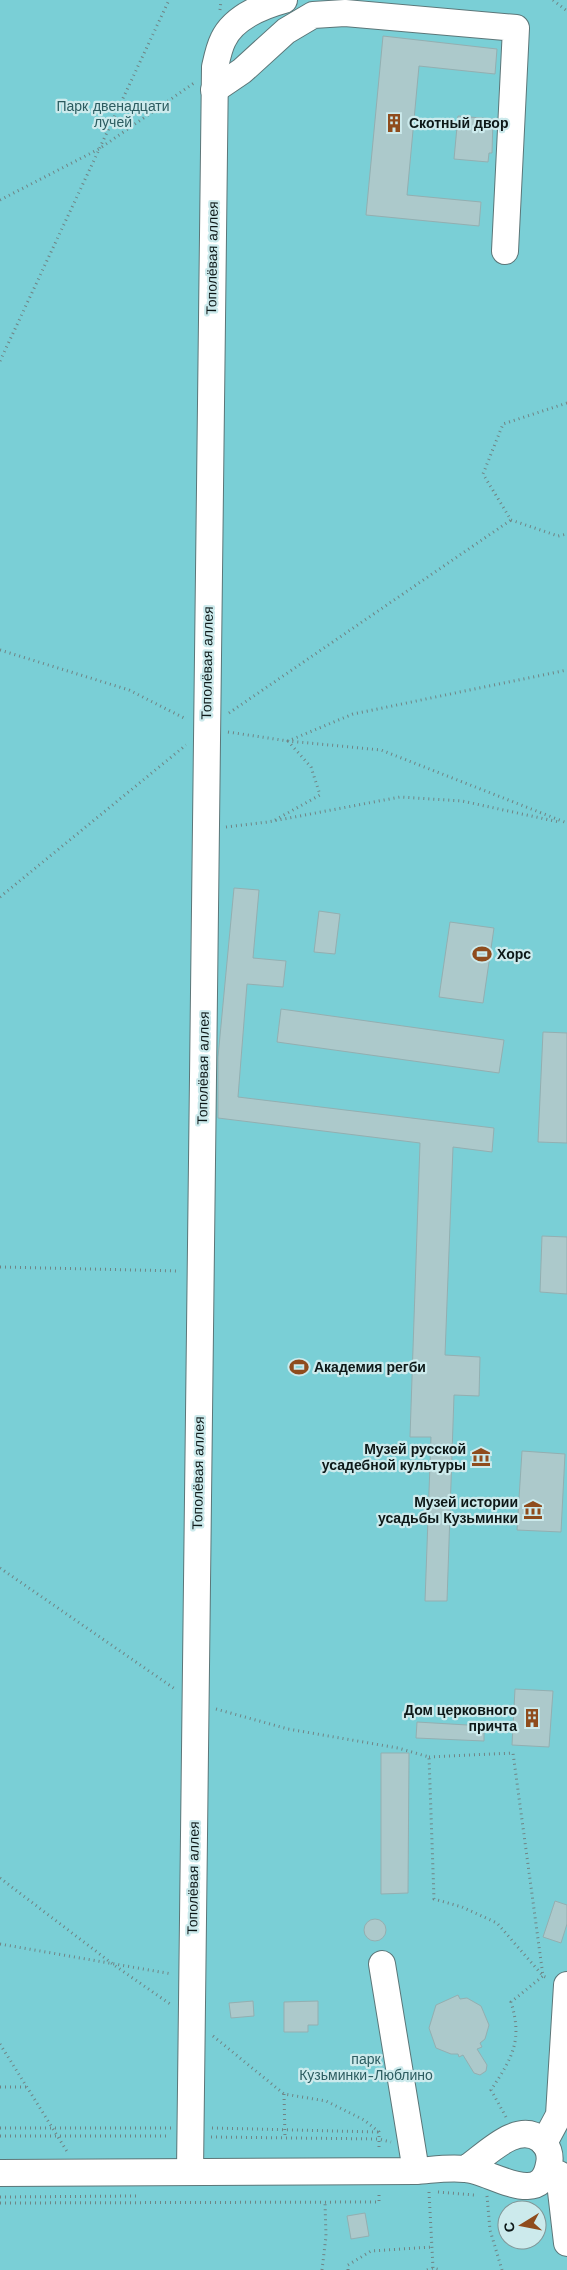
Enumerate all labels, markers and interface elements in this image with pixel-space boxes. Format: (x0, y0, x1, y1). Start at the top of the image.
park label: Парк двенадцати лучей (56, 98, 170, 130)
building icon: Скотный двор (383, 112, 405, 134)
place label: Скотный двор (409, 115, 508, 131)
street label: Тополёвая аллея (203, 201, 221, 315)
street label: Тополёвая аллея (198, 606, 216, 720)
sports icon: Хорс (471, 943, 493, 965)
place label: Хорс (497, 946, 531, 962)
street label: Тополёвая аллея (194, 1011, 212, 1125)
sports icon: Академия регби (288, 1356, 310, 1378)
place label: Академия регби (314, 1359, 426, 1375)
street label: Тополёвая аллея (189, 1416, 207, 1530)
place label: Музей русской усадебной культуры (322, 1441, 466, 1473)
museum icon: Музей русской усадебной культуры (470, 1446, 492, 1468)
place label: Музей истории усадьбы Кузьминки (378, 1494, 518, 1526)
museum icon: Музей истории усадьбы Кузьминки (522, 1499, 544, 1521)
place label: Дом церковного причта (404, 1702, 517, 1734)
building icon: Дом церковного причта (521, 1707, 543, 1729)
street label: Тополёвая аллея (184, 1821, 202, 1935)
park label: парк Кузьминки-Люблино (299, 2051, 433, 2083)
north arrow (497, 2200, 547, 2250)
text: С (500, 2221, 518, 2234)

